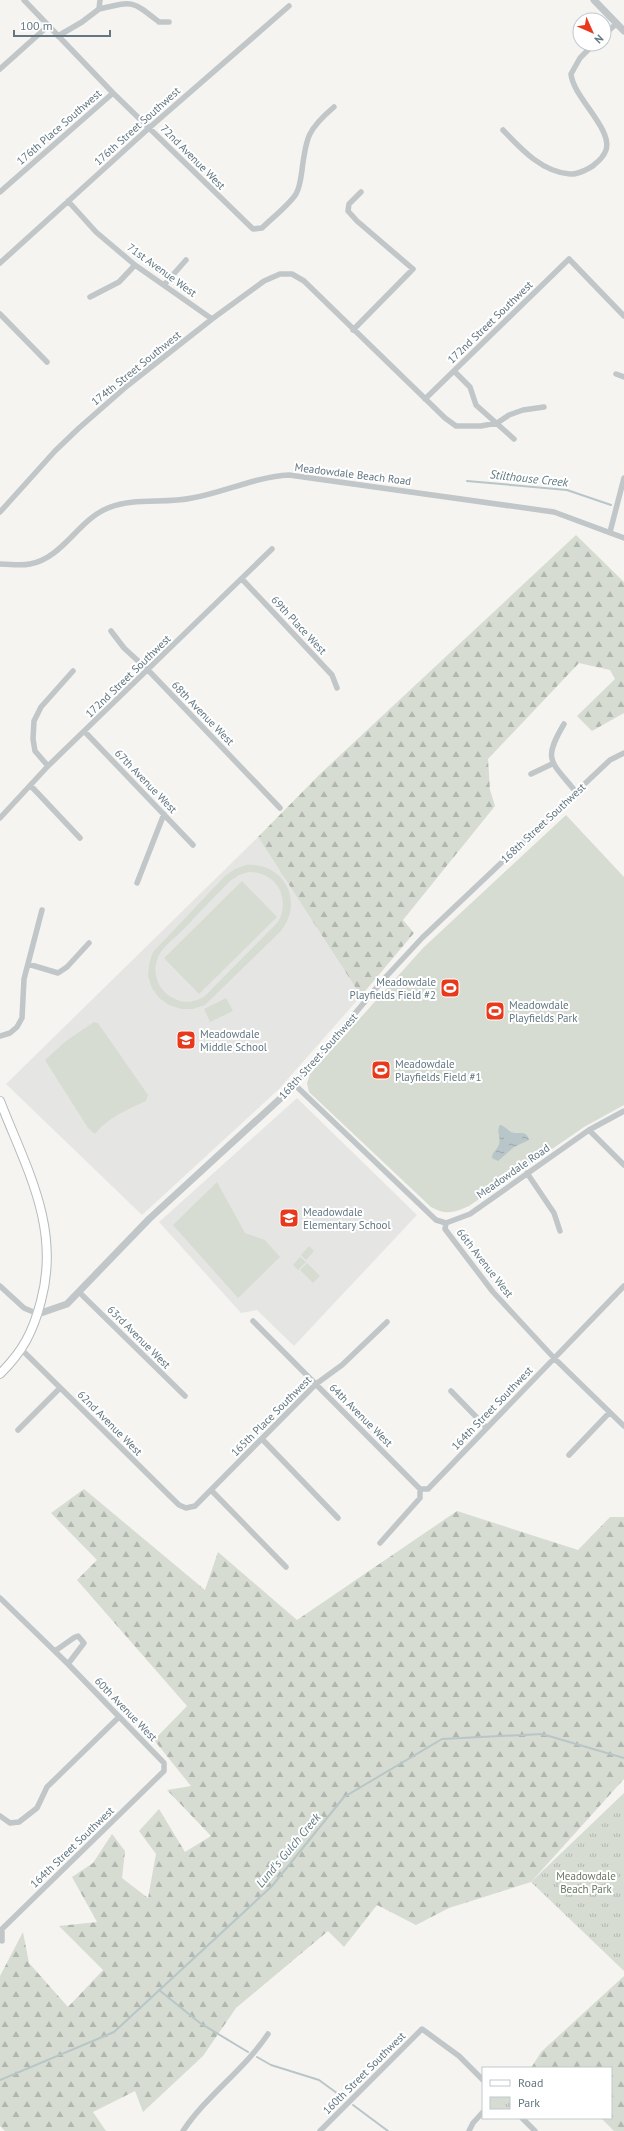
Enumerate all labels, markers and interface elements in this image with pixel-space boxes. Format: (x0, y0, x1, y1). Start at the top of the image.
scale bar (14, 12, 110, 38)
north arrow (572, 12, 612, 52)
text: 100 m (20, 18, 53, 33)
text: N (592, 32, 607, 47)
street label: 176th Street Southwest (91, 83, 183, 168)
street label: 176th Place Southwest (14, 86, 105, 168)
street label: 72nd Avenue West (158, 122, 229, 193)
street label: 71st Avenue West (124, 240, 200, 300)
street label: 172nd Street Southwest (444, 277, 536, 366)
street label: 174th Street Southwest (88, 327, 184, 408)
street label: Meadowdale Beach Road (294, 460, 412, 488)
water label: Stilthouse Creek (489, 466, 569, 490)
street label: 69th Place West (268, 593, 330, 657)
street label: 172nd Street Southwest (82, 631, 174, 720)
street label: 68th Avenue West (169, 678, 237, 748)
street label: 67th Avenue West (112, 746, 180, 816)
street label: 168th Street Southwest (498, 780, 589, 866)
place label: Meadowdale Playfields Field #2 (350, 975, 436, 1002)
sports icon: Meadowdale Playfields Field #2 (439, 977, 461, 999)
place label: Meadowdale Playfields Park (509, 998, 578, 1025)
sports icon: Meadowdale Playfields Park (484, 1000, 506, 1022)
street label: 168th Street Southwest (276, 1010, 361, 1102)
place label: Meadowdale Middle School (200, 1027, 268, 1054)
school or university icon: Meadowdale Middle School (175, 1029, 197, 1051)
place label: Meadowdale Playfields Field #1 (395, 1057, 481, 1084)
sports icon: Meadowdale Playfields Field #1 (370, 1059, 392, 1081)
street label: Meadowdale Road (474, 1141, 552, 1201)
place label: Meadowdale Elementary School (303, 1205, 391, 1232)
school or university icon: Meadowdale Elementary School (278, 1207, 300, 1229)
street label: 66th Avenue West (454, 1226, 517, 1301)
street label: 63rd Avenue West (104, 1302, 174, 1372)
street label: 164th Street Southwest (448, 1363, 536, 1453)
street label: 165th Place Southwest (228, 1373, 314, 1459)
street label: 64th Avenue West (326, 1380, 396, 1450)
street label: 62nd Avenue West (75, 1388, 146, 1459)
street label: 60th Avenue West (92, 1674, 160, 1744)
street label: 164th Street Southwest (27, 1803, 117, 1891)
water label: Lund's Gulch Creek (253, 1809, 324, 1890)
park label: Meadowdale Beach Park (556, 1869, 616, 1896)
street label: 160th Street Southwest (320, 2029, 408, 2117)
legend (482, 2067, 612, 2119)
text: Road (518, 2075, 543, 2090)
text: Park (518, 2095, 540, 2110)

